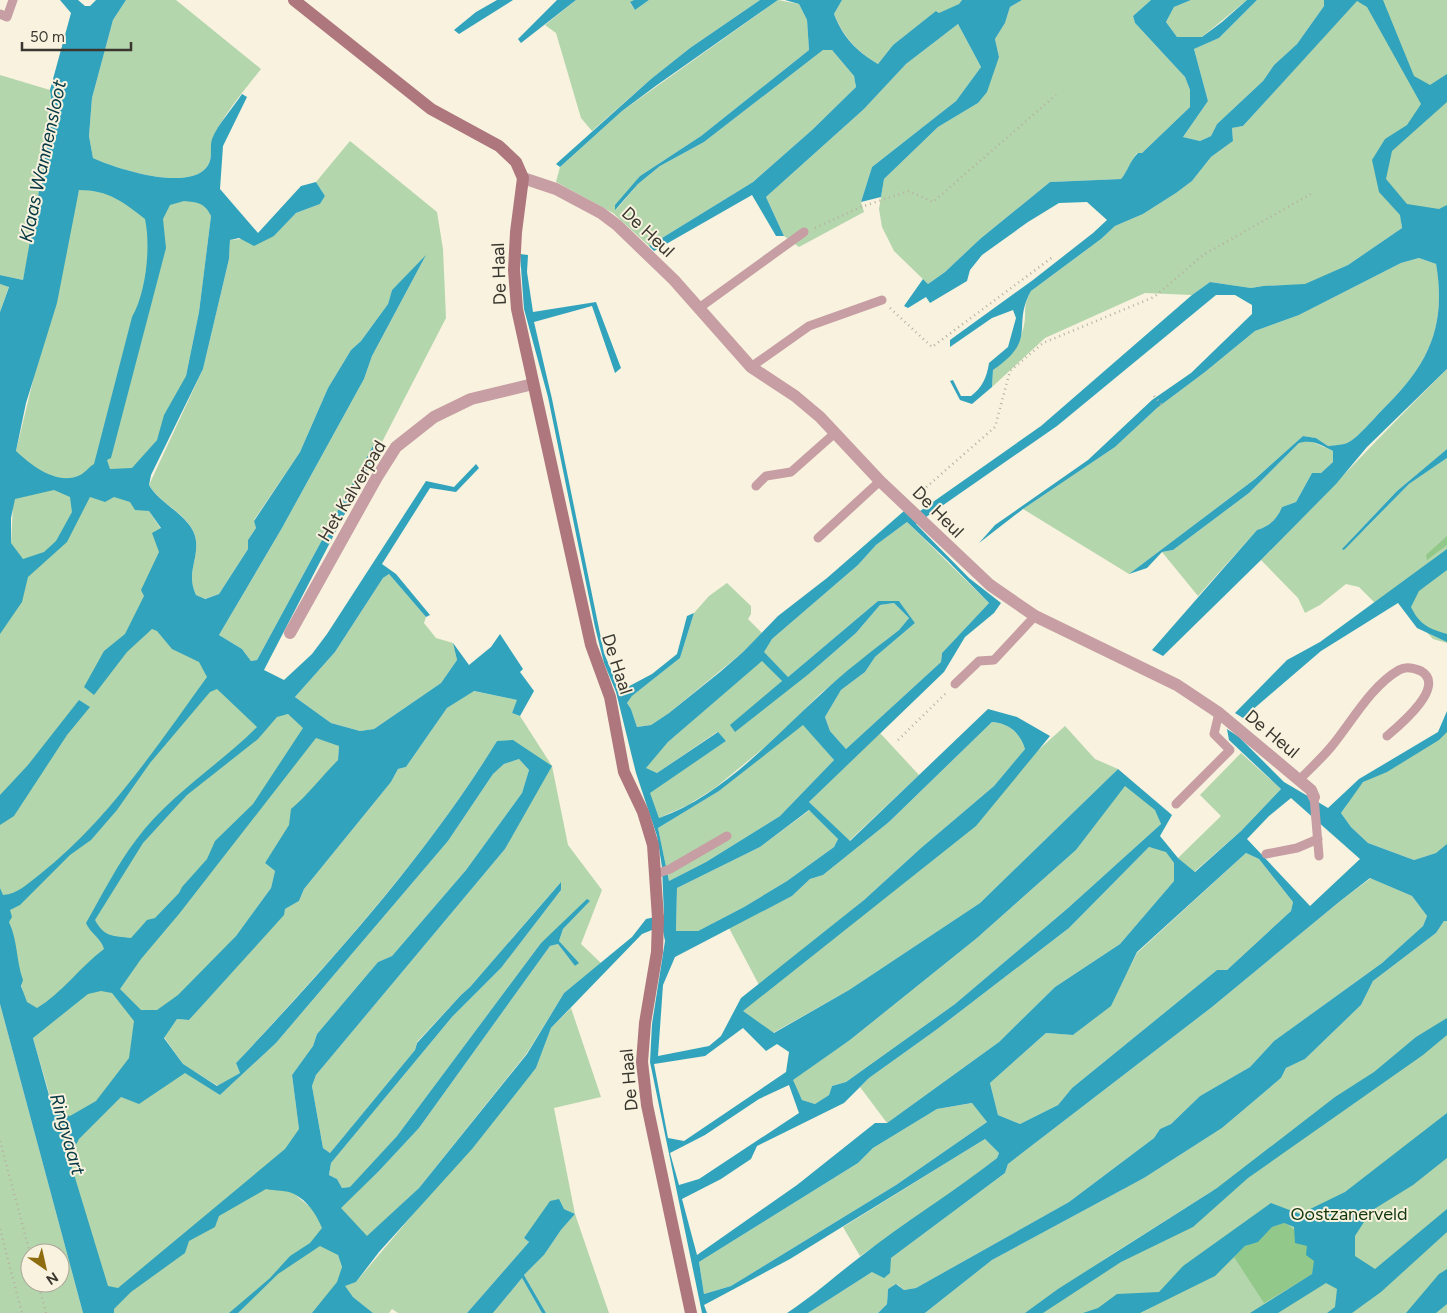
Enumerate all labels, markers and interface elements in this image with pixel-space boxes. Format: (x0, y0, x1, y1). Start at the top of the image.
scale bar (22, 20, 131, 52)
text: 50 m (30, 28, 65, 46)
water label: Klaas Wannensloot (14, 77, 71, 244)
street label: De Heul (617, 202, 679, 262)
street label: De Haal (487, 242, 511, 306)
street label: Het Kalverpad (313, 436, 391, 546)
street label: De Heul (908, 482, 968, 542)
street label: De Haal (597, 631, 637, 697)
street label: De Heul (1240, 705, 1304, 763)
street label: De Haal (615, 1048, 643, 1112)
water label: Ringvaart (45, 1091, 90, 1178)
park label: Oostzanerveld (1290, 1203, 1408, 1225)
north arrow (20, 1243, 70, 1293)
text: N (43, 1268, 61, 1288)

